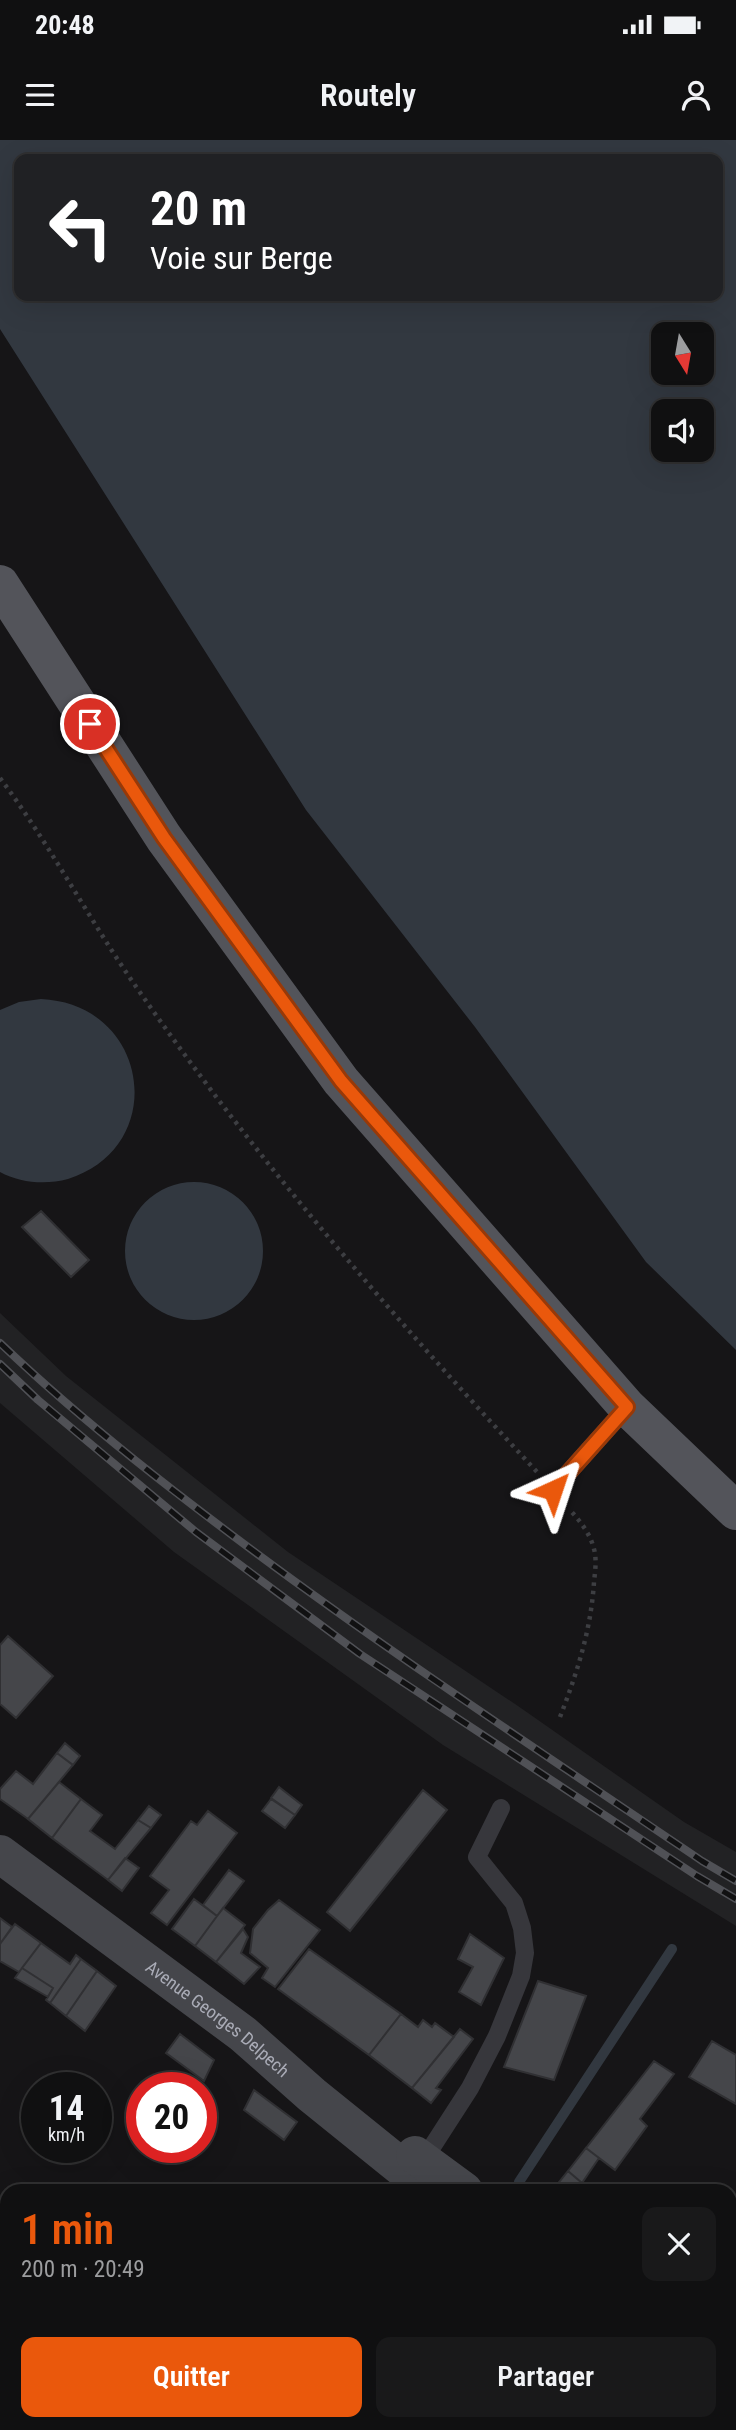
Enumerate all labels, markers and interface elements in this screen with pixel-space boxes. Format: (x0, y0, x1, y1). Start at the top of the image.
text: 20:48 (35, 10, 95, 40)
icon: menu (21, 76, 59, 114)
text: Routely (320, 76, 416, 114)
icon: person (677, 76, 715, 114)
text: 20 m (150, 180, 247, 237)
icon: left (35, 182, 126, 273)
text: Voie sur Berge (150, 239, 333, 277)
north arrow (651, 322, 714, 385)
map controls (651, 322, 714, 462)
button: sound (651, 399, 714, 462)
pin (60, 694, 120, 754)
icon: arrive (71, 705, 109, 743)
position arrow (516, 1453, 590, 1527)
street label: Avenue Georges Delpech (142, 1956, 294, 2081)
speed limit sign: 20 (126, 2072, 217, 2163)
text: 14 (49, 2088, 84, 2129)
text: km/h (48, 2124, 85, 2145)
text: 1 min (21, 2205, 114, 2254)
button: close (642, 2207, 716, 2281)
text: 200 m · 20:49 (21, 2256, 145, 2283)
button: Quitter (21, 2337, 362, 2417)
button: Partager (376, 2337, 716, 2417)

